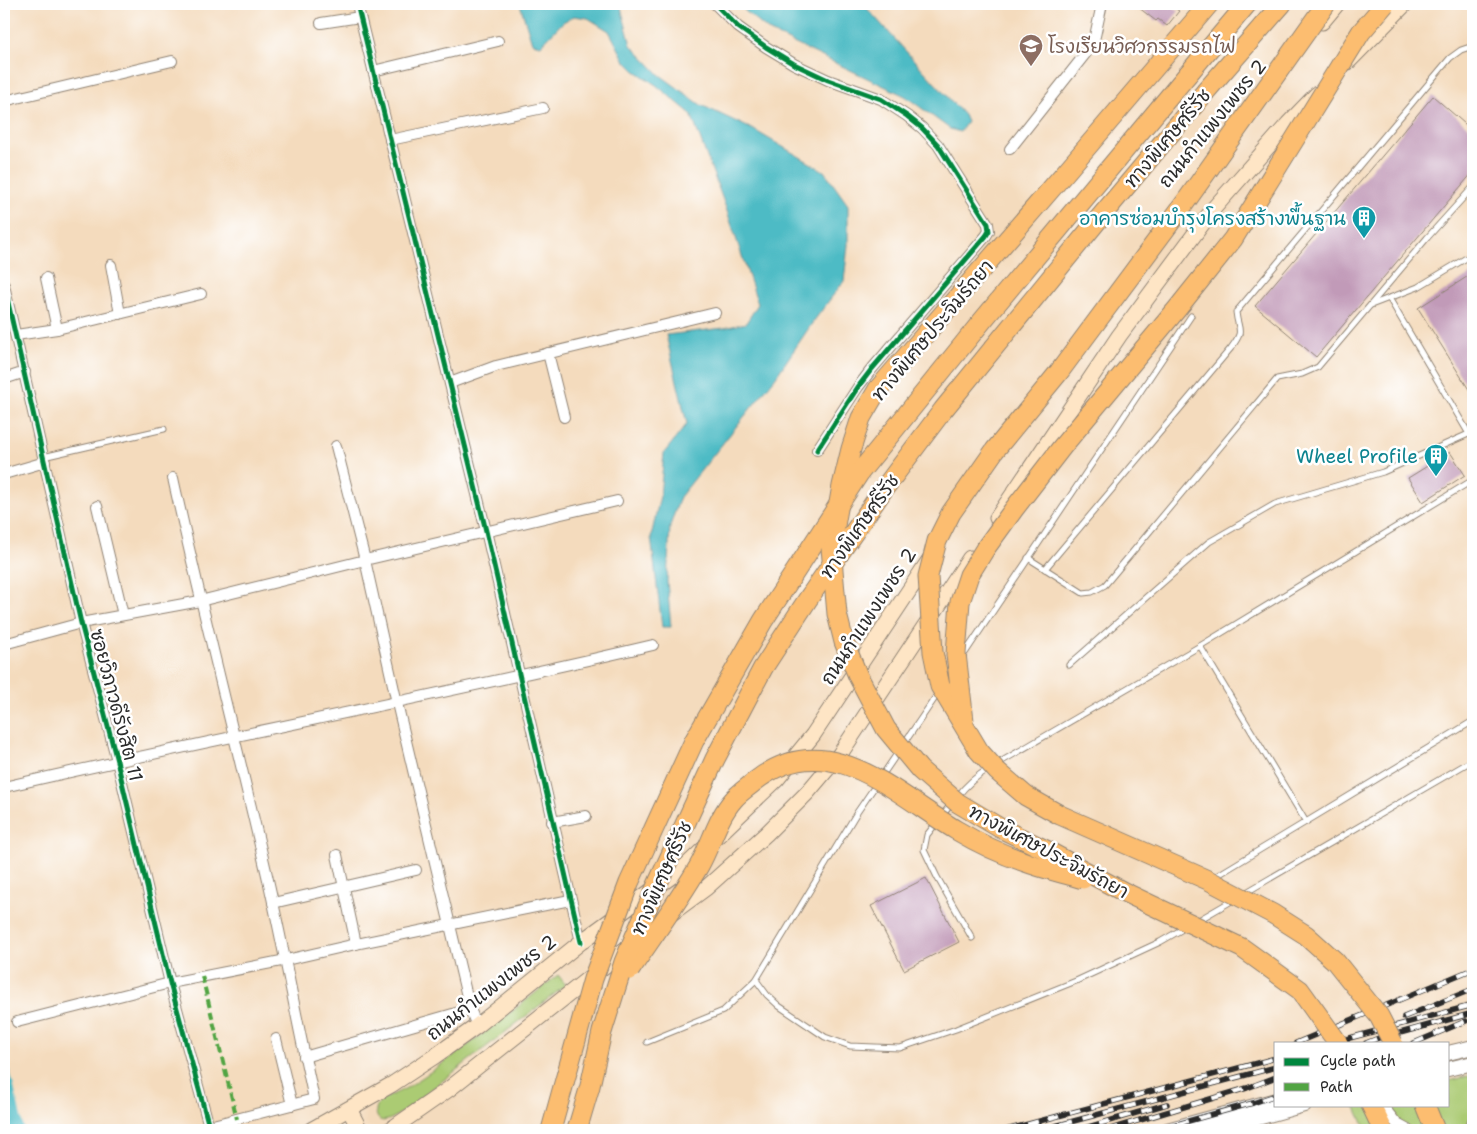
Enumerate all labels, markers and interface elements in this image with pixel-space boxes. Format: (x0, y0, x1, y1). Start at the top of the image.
school or university icon: โรงเรียนวิศวกรรมรถไฟ (1018, 33, 1044, 67)
place label: โรงเรียนวิศวกรรมรถไฟ (1048, 34, 1236, 59)
street label: ถนนกำแพงเพชร 2 (1153, 54, 1272, 193)
street label: ทางพิเศษศรีรัช (1119, 83, 1216, 193)
place label: อาคารซ่อมบำรุงโครงสร้างพื้นฐาน (1079, 202, 1346, 233)
building icon: อาคารซ่อมบำรุงโครงสร้างพื้นฐาน (1351, 205, 1377, 239)
street label: ทางพิเศษประจิมรัถยา (866, 254, 999, 406)
building icon: Wheel Profile (1423, 443, 1449, 477)
place label: Wheel Profile (1296, 444, 1418, 469)
street label: ทางพิเศษศรีรัช (814, 469, 905, 584)
street label: ถนนกำแพงเพชร 2 (815, 543, 922, 689)
street label: ซอยวิภาวดีรังสิต 11 (84, 626, 149, 784)
street label: ทางพิเศษประจิมรัถยา (964, 799, 1133, 904)
street label: ทางพิเศษศรีรัช (625, 817, 698, 939)
street label: ถนนกำแพงเพชร 2 (421, 929, 561, 1046)
legend (1274, 1042, 1450, 1106)
text: Cycle path (1320, 1051, 1396, 1071)
text: Path (1320, 1077, 1353, 1097)

